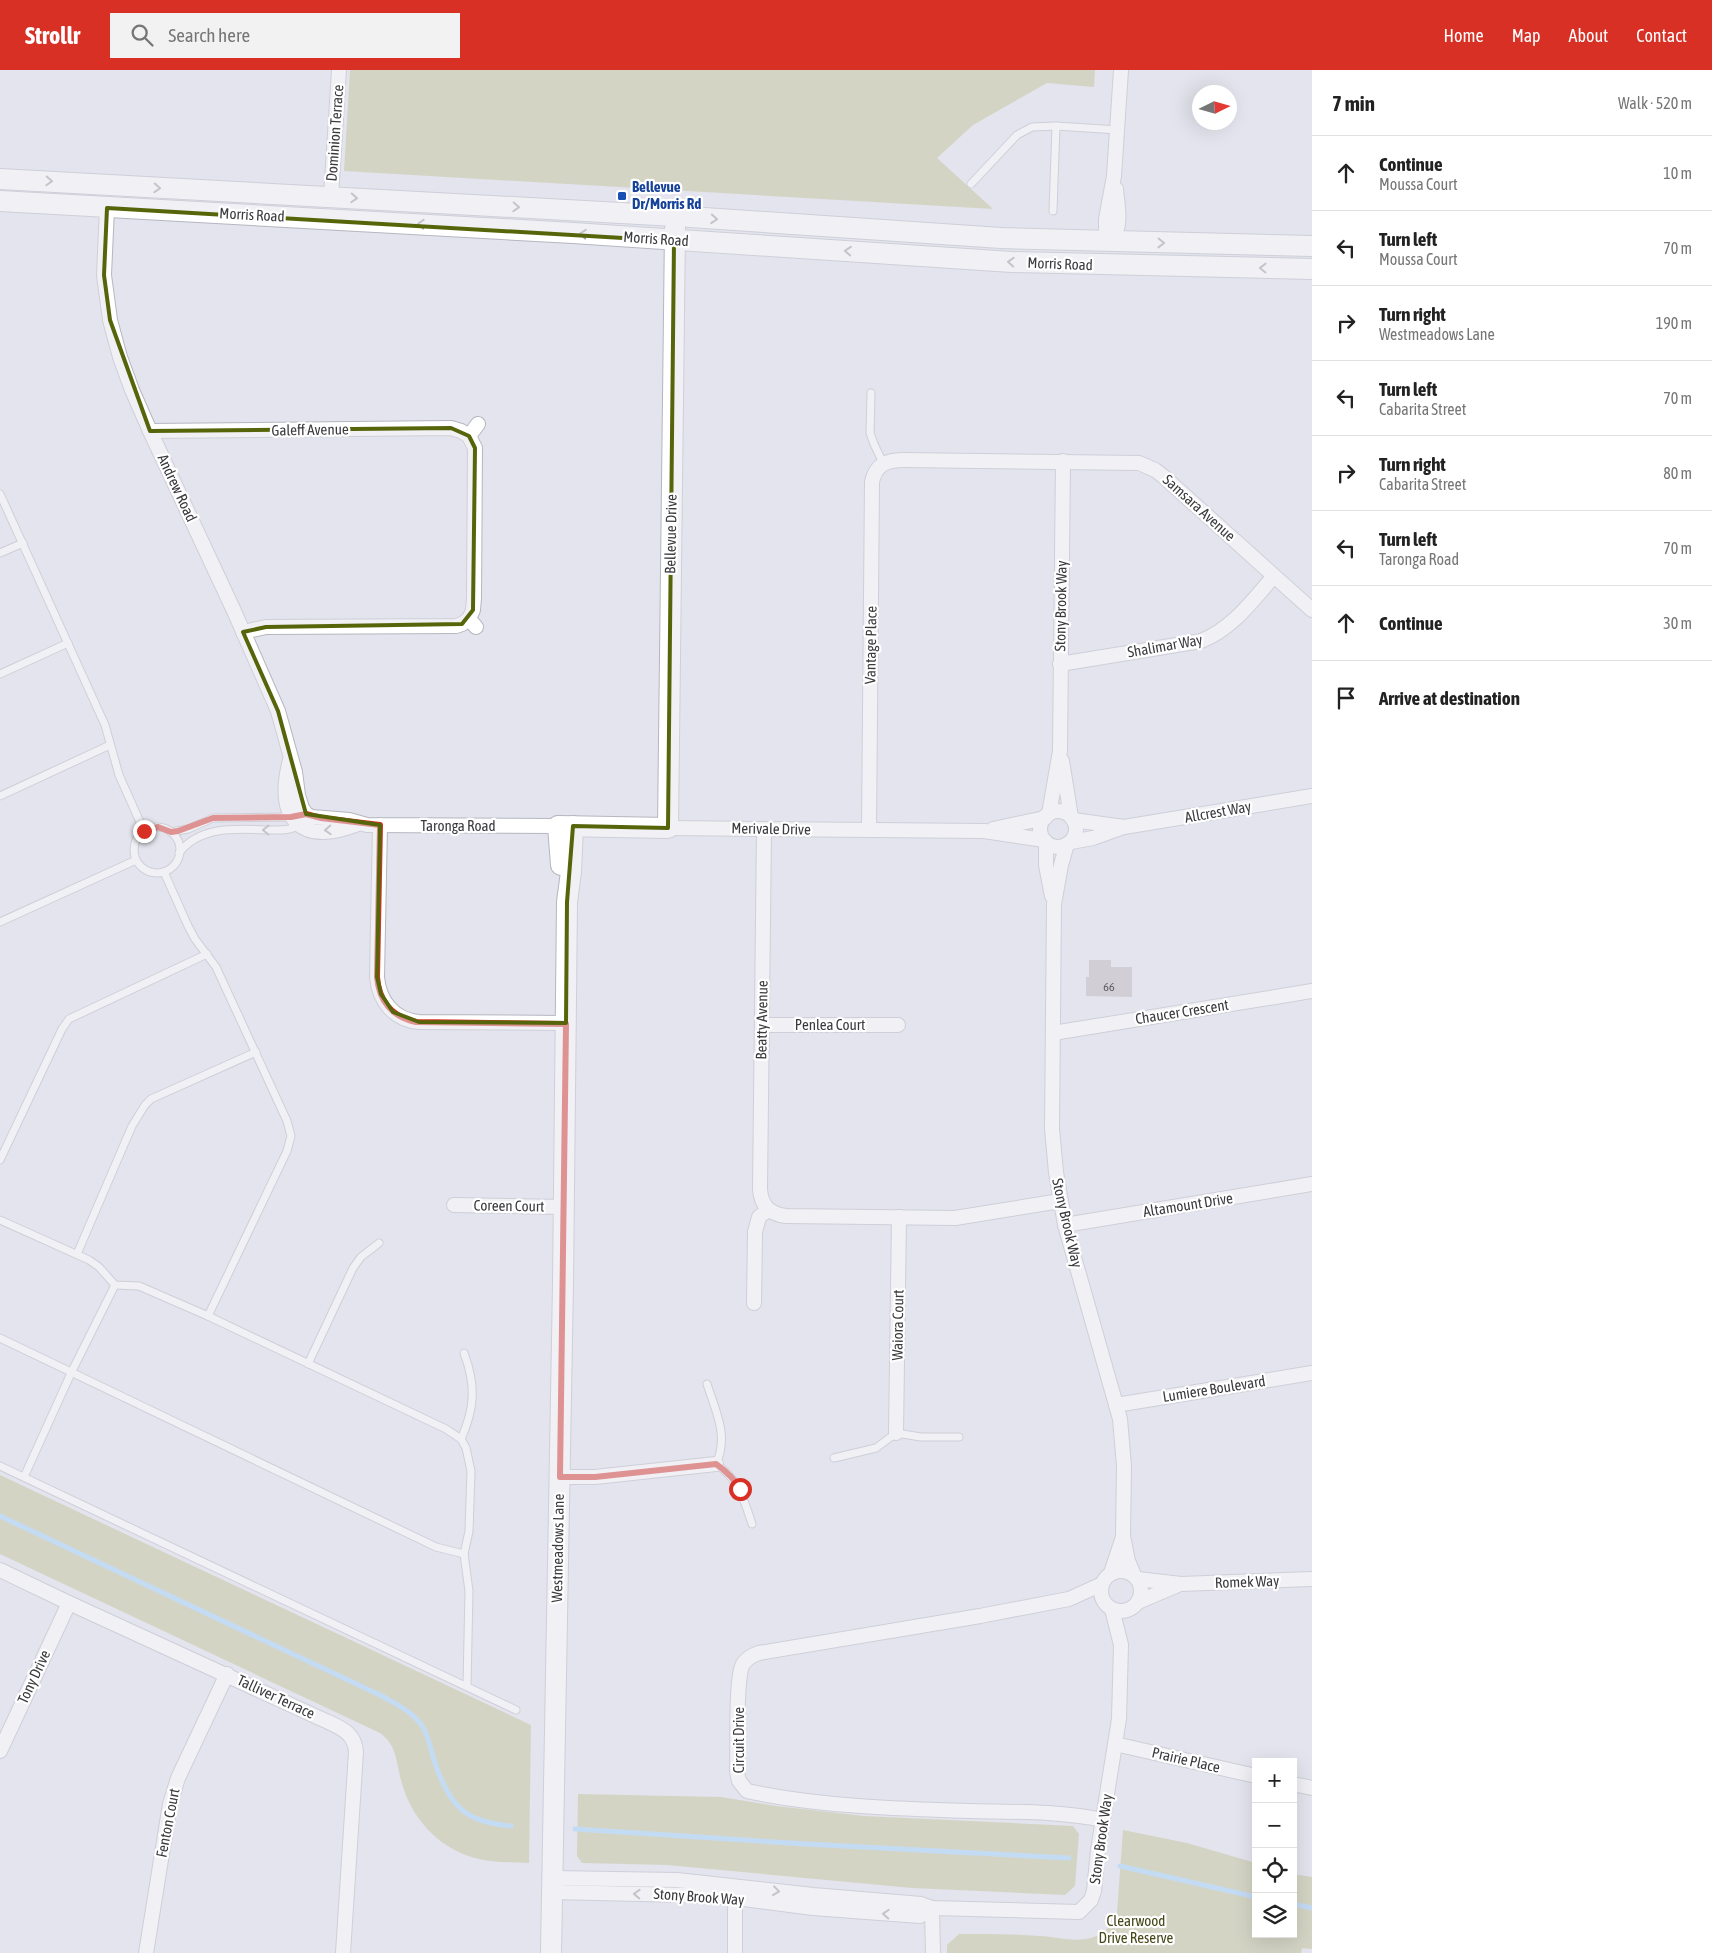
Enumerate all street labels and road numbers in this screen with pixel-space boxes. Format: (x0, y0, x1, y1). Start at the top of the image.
street label: Dominion Terrace (323, 84, 346, 182)
street label: Morris Road (219, 204, 285, 225)
street label: Morris Road (623, 228, 689, 249)
street label: Morris Road (1027, 254, 1093, 273)
street label: Galeff Avenue (271, 420, 349, 439)
street label: Andrew Road (154, 451, 200, 524)
street label: Samsara Avenue (1160, 471, 1239, 545)
street label: Bellevue Drive (661, 494, 680, 574)
street label: Stony Brook Way (1051, 560, 1070, 652)
street label: Vantage Place (861, 606, 880, 684)
street label: Shalimar Way (1126, 631, 1204, 660)
street label: Allcrest Way (1183, 797, 1252, 826)
street label: Taronga Road (420, 817, 496, 834)
street label: Merivale Drive (731, 819, 811, 838)
street label: Beatty Avenue (752, 980, 771, 1060)
street label: Chaucer Crescent (1134, 996, 1230, 1027)
street label: Penlea Court (795, 1016, 865, 1033)
street label: Stony Brook Way (1049, 1177, 1086, 1269)
street label: Altamount Drive (1142, 1189, 1234, 1220)
street label: Coreen Court (473, 1196, 545, 1215)
street label: Waiora Court (888, 1289, 907, 1360)
street label: Lumiere Boulevard (1161, 1372, 1267, 1405)
street label: Westmeadows Lane (548, 1493, 567, 1602)
street label: Romek Way (1215, 1572, 1279, 1591)
street label: Tony Drive (14, 1647, 53, 1706)
street label: Talliver Terrace (235, 1671, 318, 1722)
street label: Circuit Drive (730, 1707, 747, 1773)
street label: Prairie Place (1150, 1743, 1222, 1776)
street label: Fenton Court (152, 1787, 183, 1859)
street label: Stony Brook Way (1086, 1793, 1115, 1885)
street label: Stony Brook Way (653, 1885, 745, 1908)

